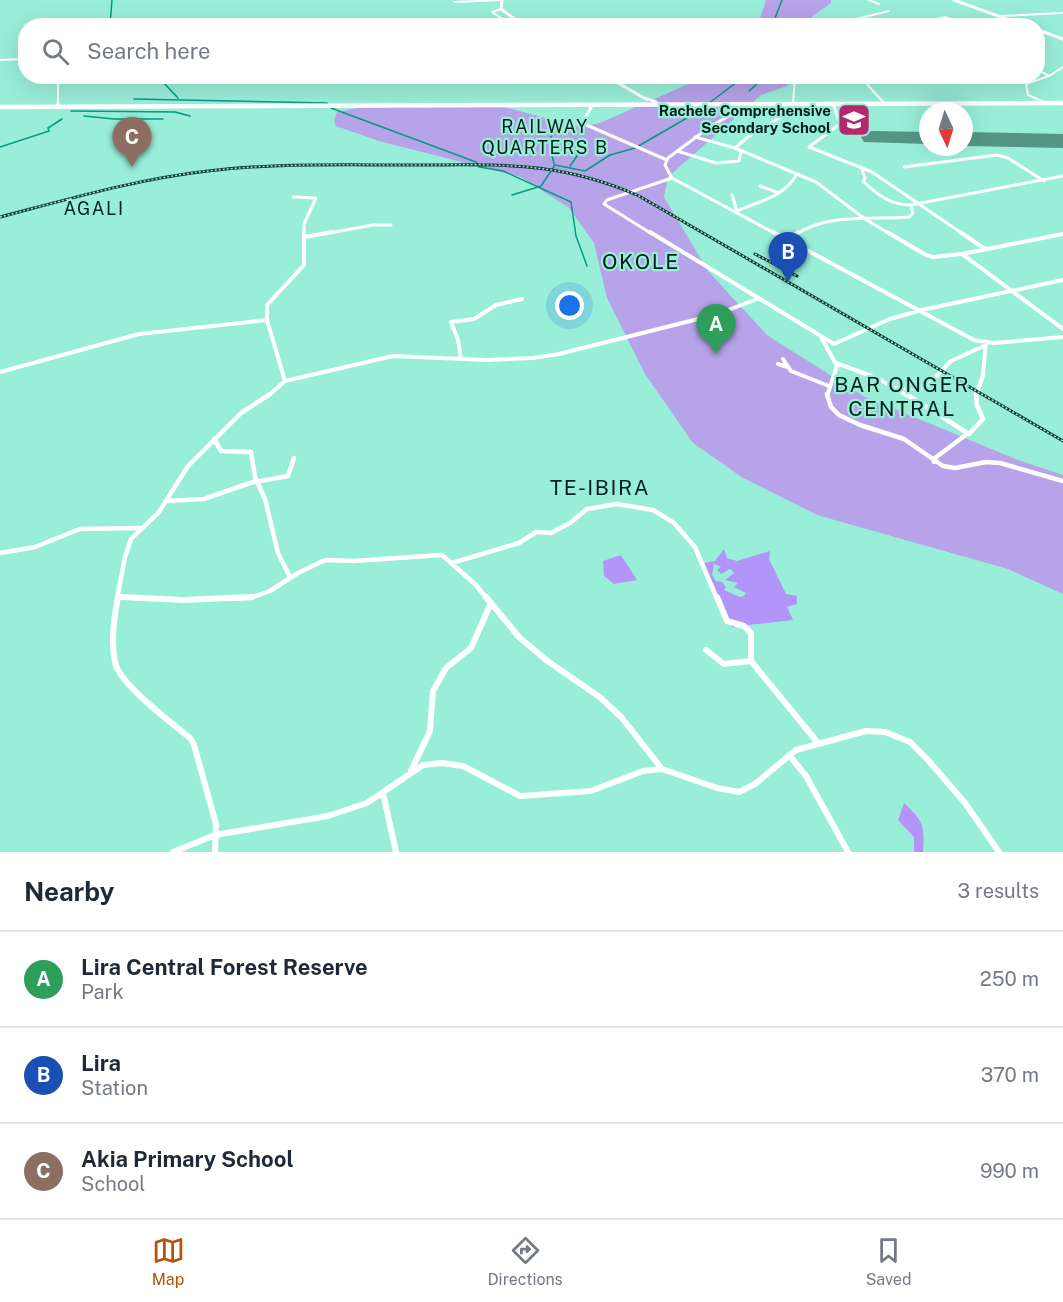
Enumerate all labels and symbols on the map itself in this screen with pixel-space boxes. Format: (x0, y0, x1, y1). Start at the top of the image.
place label: Rachele Comprehensive Secondary School (659, 102, 831, 136)
school or university icon: Rachele Comprehensive Secondary School (836, 102, 872, 138)
north arrow (919, 102, 973, 156)
district label: RAILWAY QUARTERS B (481, 116, 609, 158)
pin: C (112, 118, 152, 167)
district label: AGALI (63, 198, 125, 219)
pin: B (768, 232, 808, 282)
district label: OKOLE (602, 249, 680, 274)
your location (555, 291, 584, 320)
pin: A (696, 304, 736, 354)
district label: BAR ONGER CENTRAL (834, 372, 970, 421)
district label: TE-IBIRA (550, 475, 650, 500)

